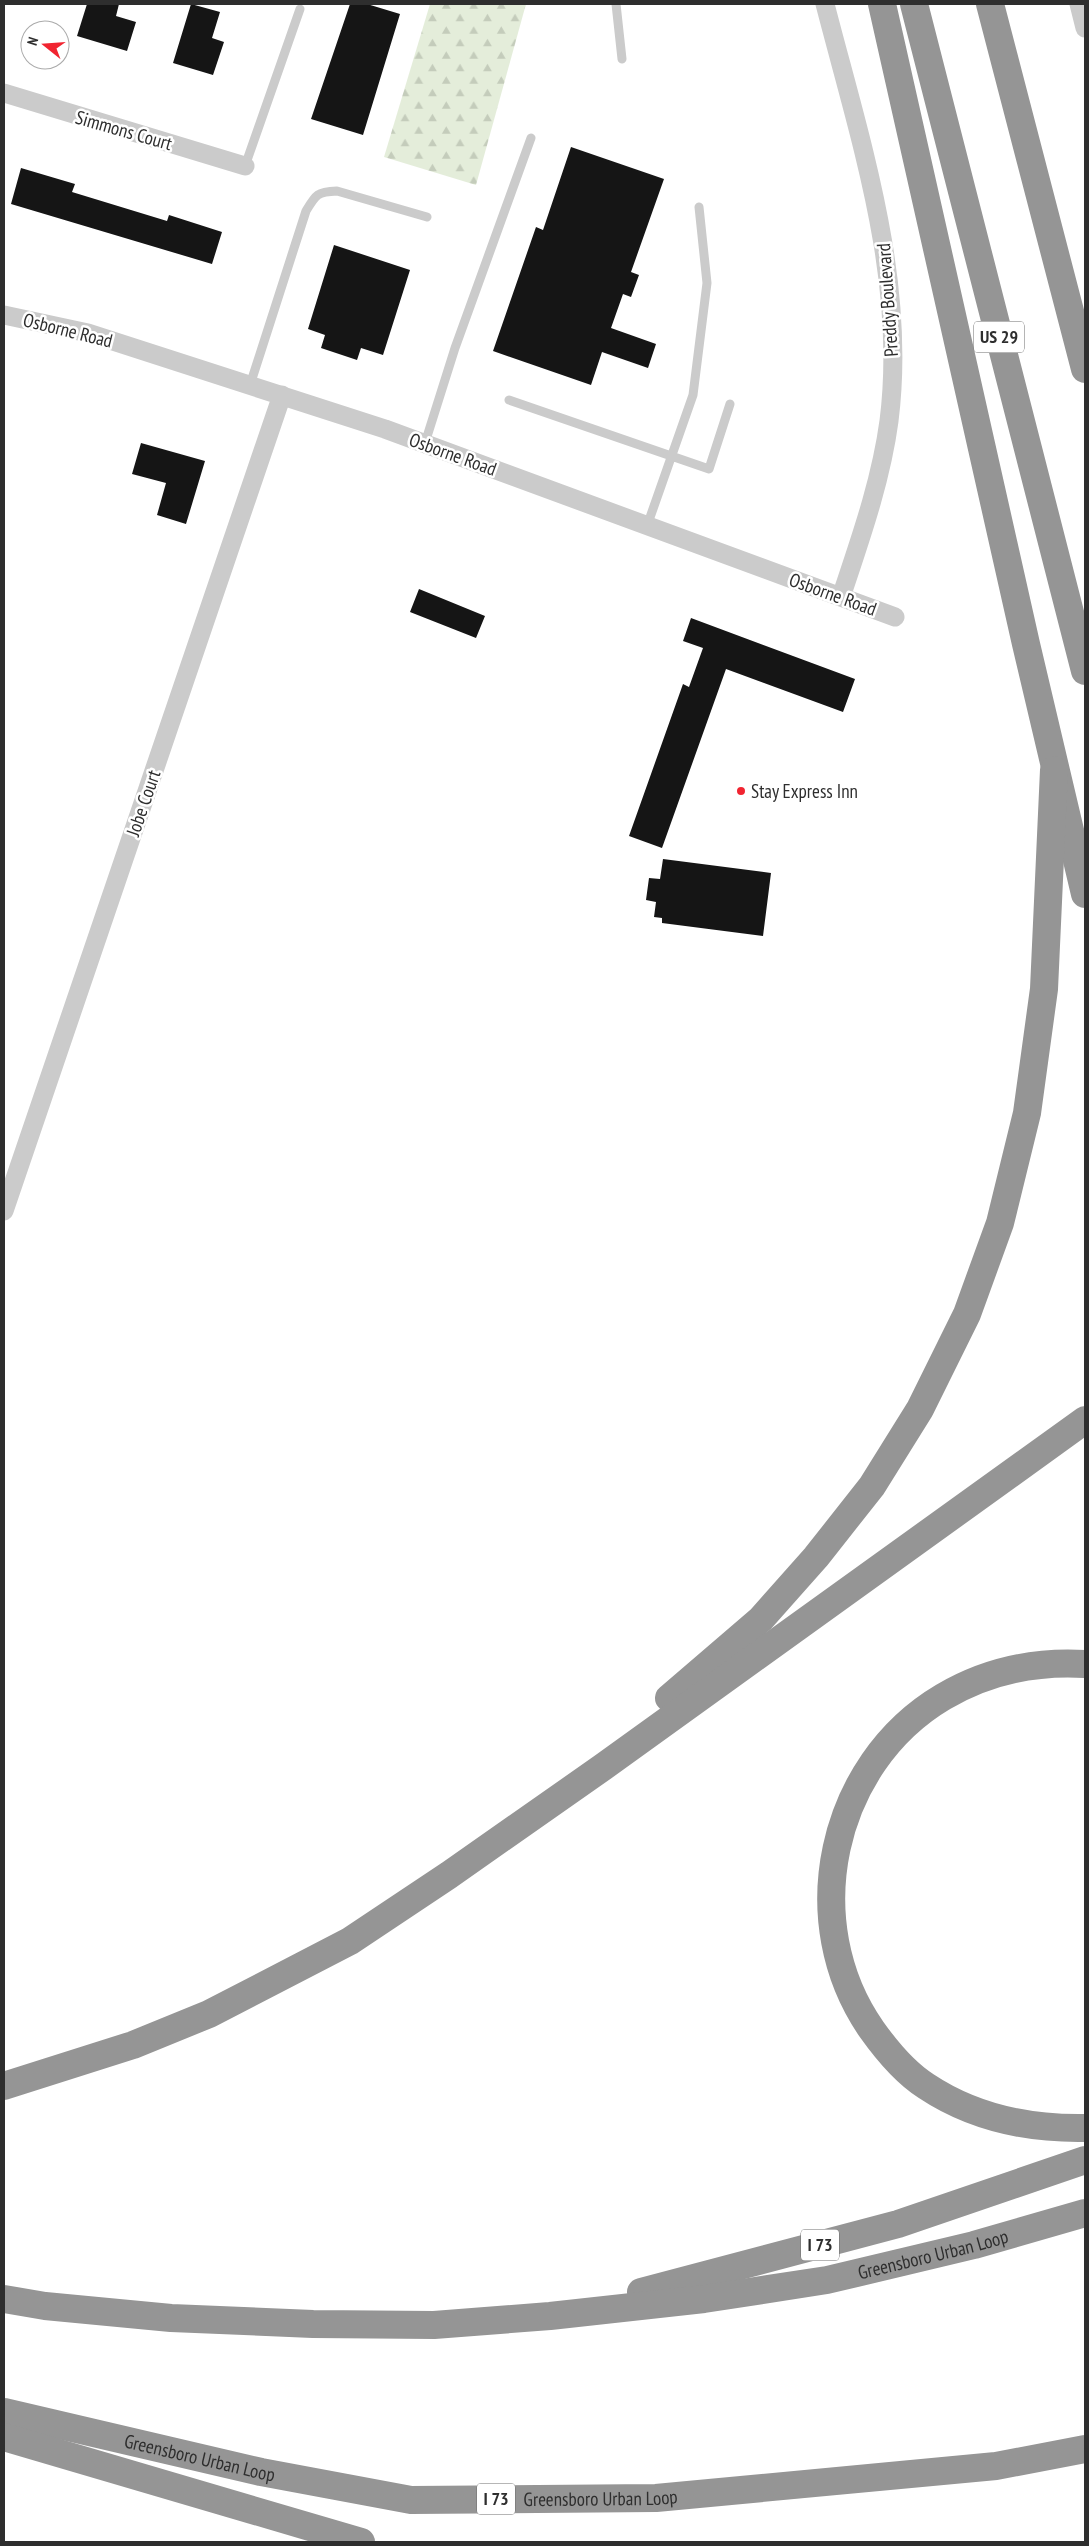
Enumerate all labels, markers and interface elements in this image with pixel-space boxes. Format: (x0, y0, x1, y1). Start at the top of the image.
north arrow (20, 20, 70, 70)
text: N (23, 35, 42, 47)
street label: Simmons Court (73, 105, 176, 155)
street label: Preddy Boulevard (871, 242, 903, 358)
street label: Osborne Road (21, 307, 115, 353)
road number: US 29 (974, 322, 1024, 352)
street label: Osborne Road (406, 427, 500, 481)
street label: Osborne Road (786, 567, 880, 621)
street label: Jobe Court (120, 766, 166, 840)
place label: Stay Express Inn (751, 779, 858, 803)
marker: Stay Express Inn (735, 785, 747, 797)
street label: Greensboro Urban Loop (855, 2224, 1011, 2284)
road number: I 73 (801, 2230, 839, 2260)
street label: Greensboro Urban Loop (122, 2429, 277, 2486)
road number: I 73 (477, 2484, 515, 2514)
street label: Greensboro Urban Loop (523, 2484, 679, 2511)

